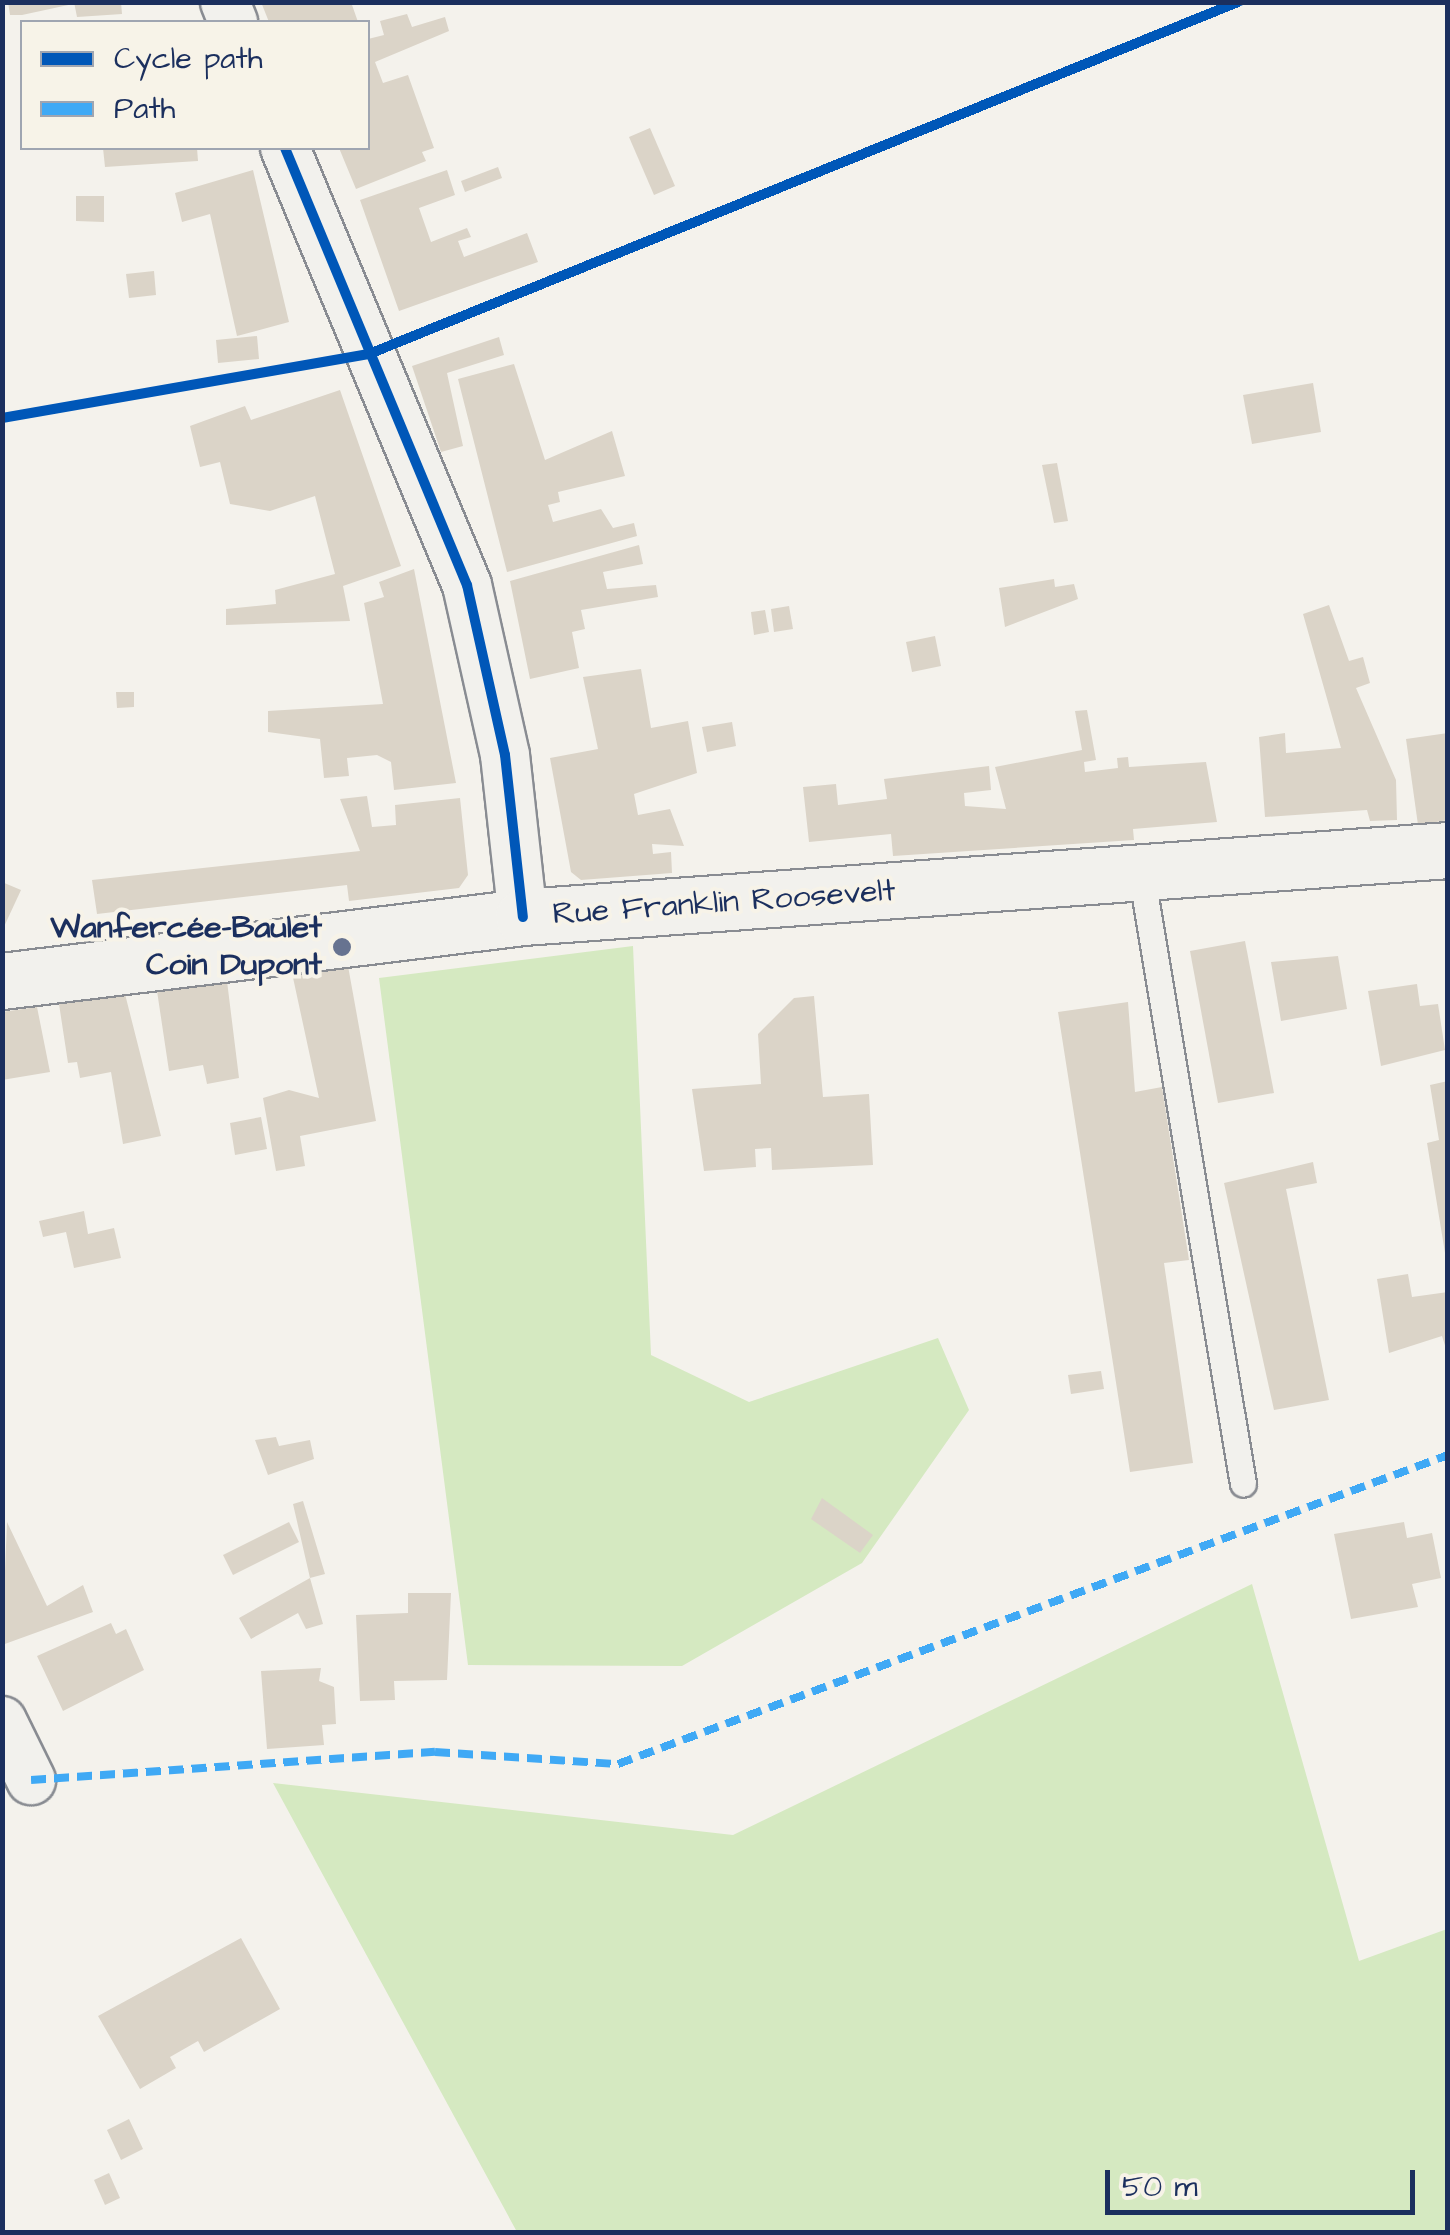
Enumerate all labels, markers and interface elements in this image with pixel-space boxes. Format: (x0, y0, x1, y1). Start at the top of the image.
legend (20, 20, 370, 150)
text: Cycle path (114, 38, 263, 80)
text: Path (114, 88, 175, 130)
street label: Rue Franklin Roosevelt (551, 872, 897, 934)
place label: Wanfercée-Baulet Coin Dupont (50, 910, 322, 985)
marker: Wanfercée-Baulet Coin Dupont (331, 936, 353, 958)
scale bar (1110, 2150, 1420, 2212)
text: 50 m (1122, 2166, 1198, 2208)

